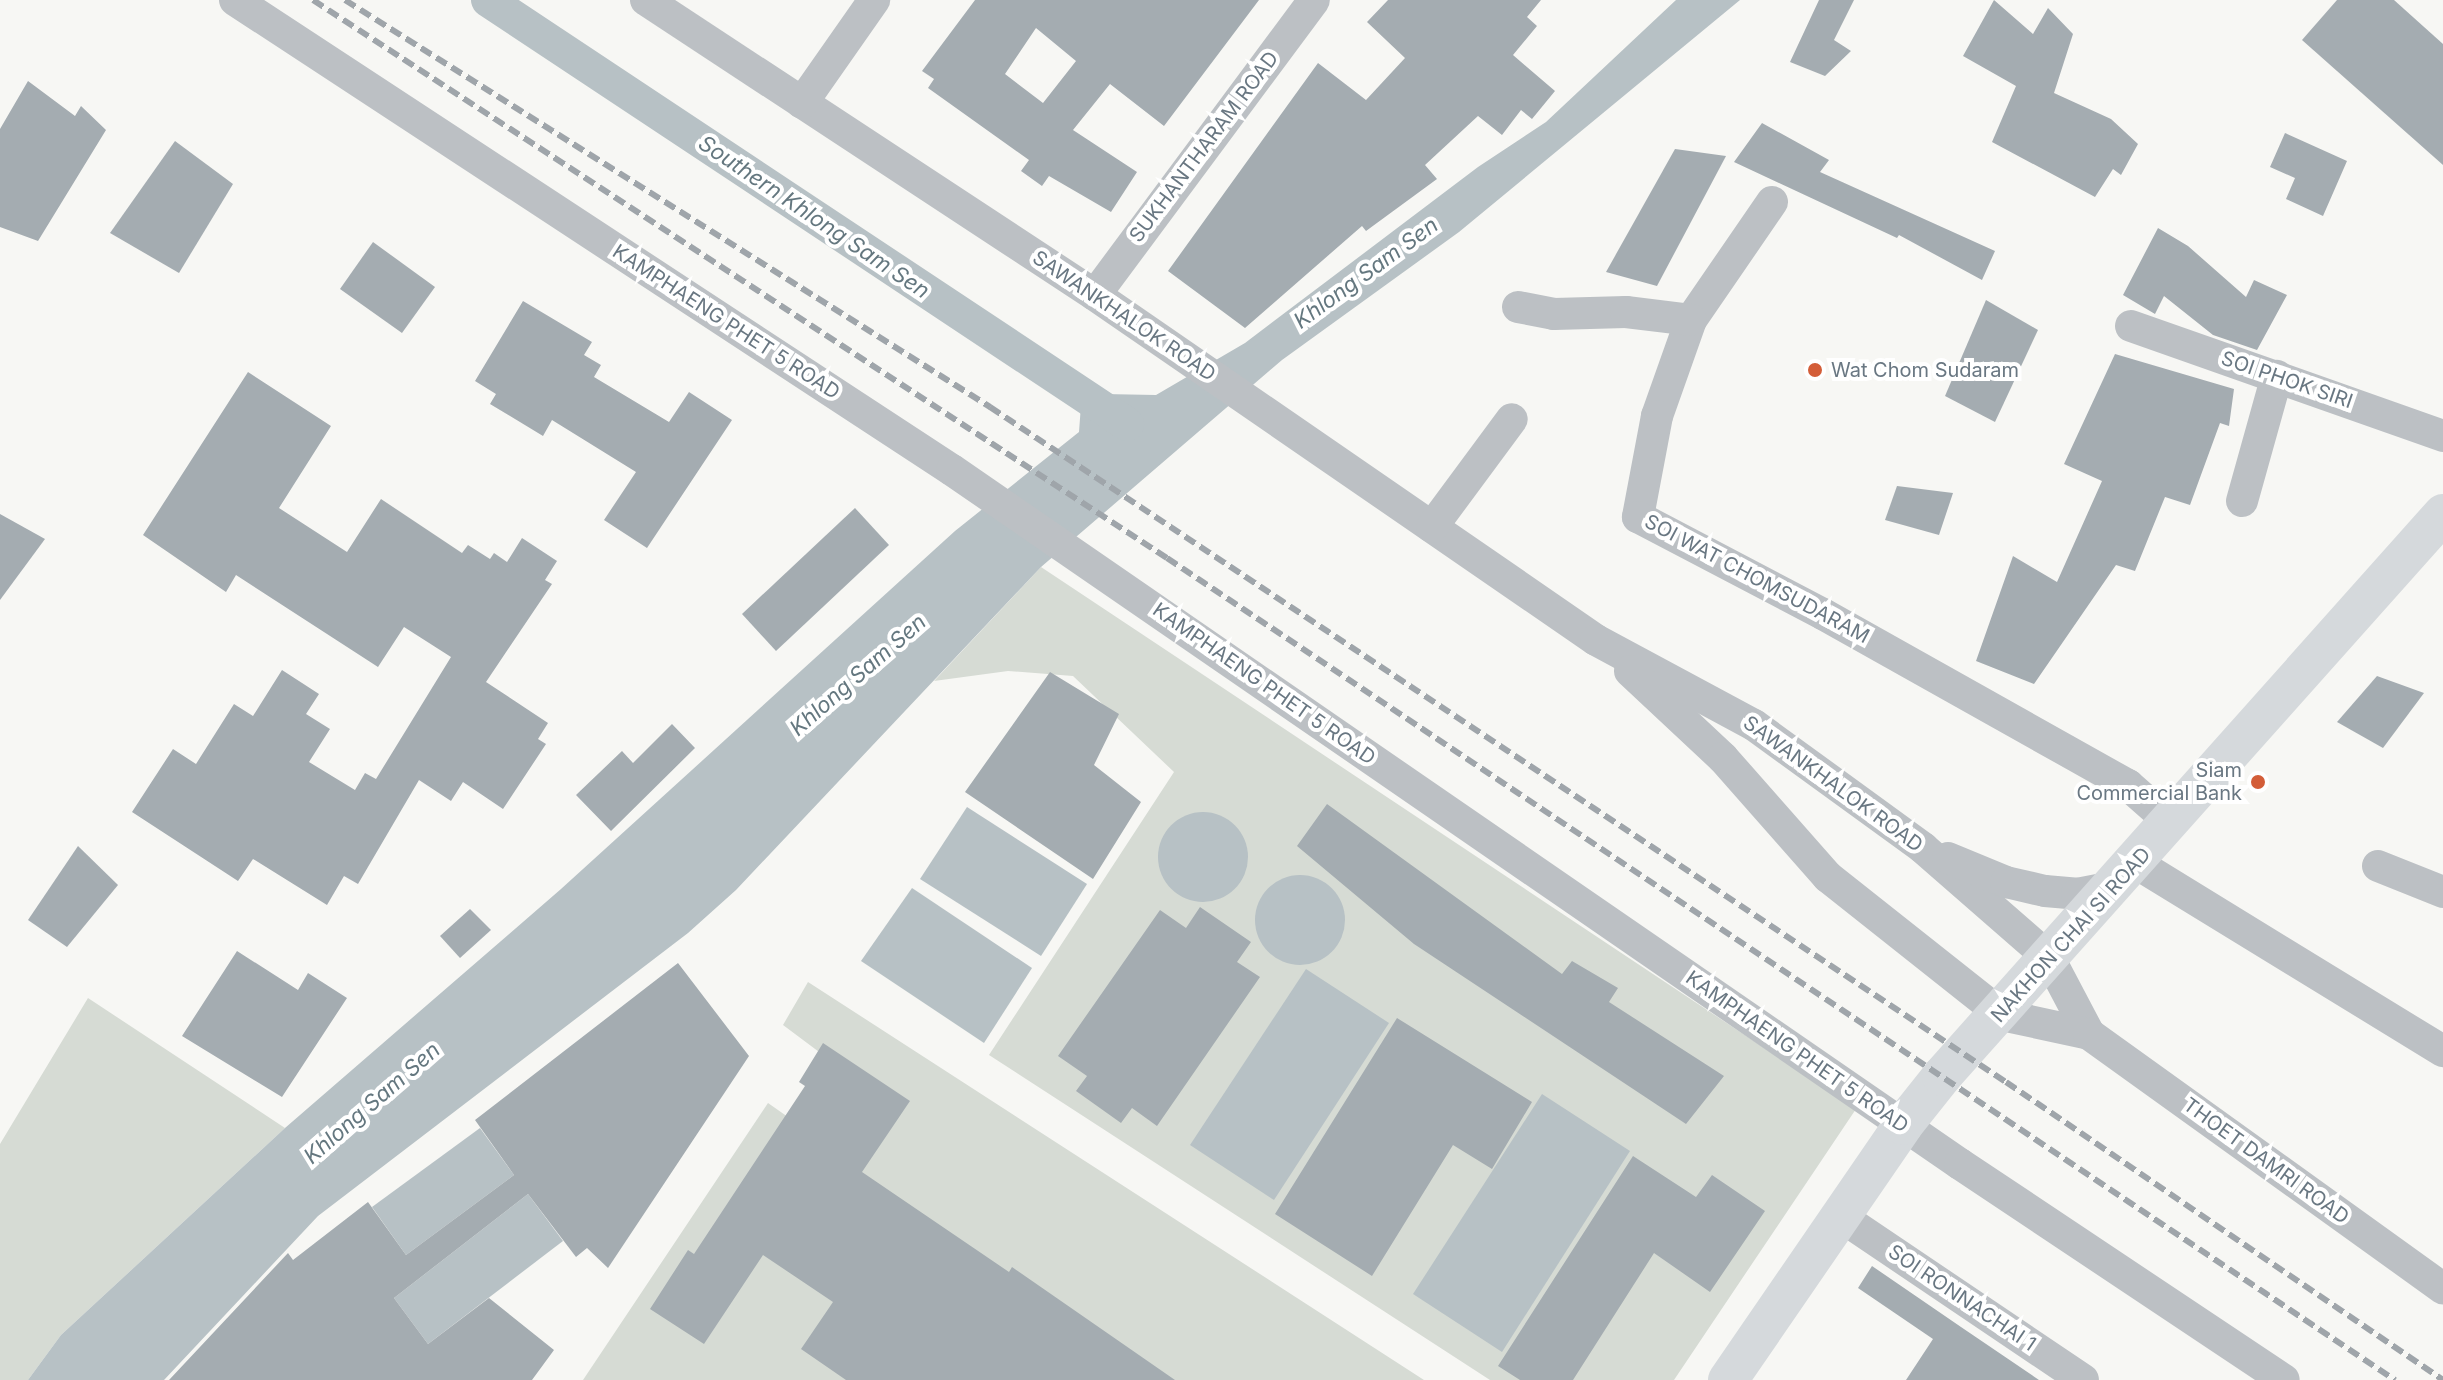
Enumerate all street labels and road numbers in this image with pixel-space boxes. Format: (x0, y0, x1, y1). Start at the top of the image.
street label: SUKHANTHARAM ROAD (1124, 47, 1284, 247)
street label: KAMPHAENG PHET 5 ROAD (608, 239, 844, 405)
street label: SAWANKHALOK ROAD (1028, 246, 1220, 386)
street label: SOI PHOK SIRI (2218, 346, 2356, 414)
street label: SOI WAT CHOMSUDARAM (1640, 509, 1874, 649)
street label: KAMPHAENG PHET 5 ROAD (1148, 598, 1380, 770)
street label: SAWANKHALOK ROAD (1739, 711, 1927, 857)
street label: NAKHON CHAI SI ROAD (1986, 843, 2156, 1027)
street label: KAMPHAENG PHET 5 ROAD (1681, 966, 1913, 1138)
street label: THOET DAMRI ROAD (2179, 1093, 2353, 1229)
street label: SOI RONNACHAI 1 (1884, 1240, 2040, 1356)

